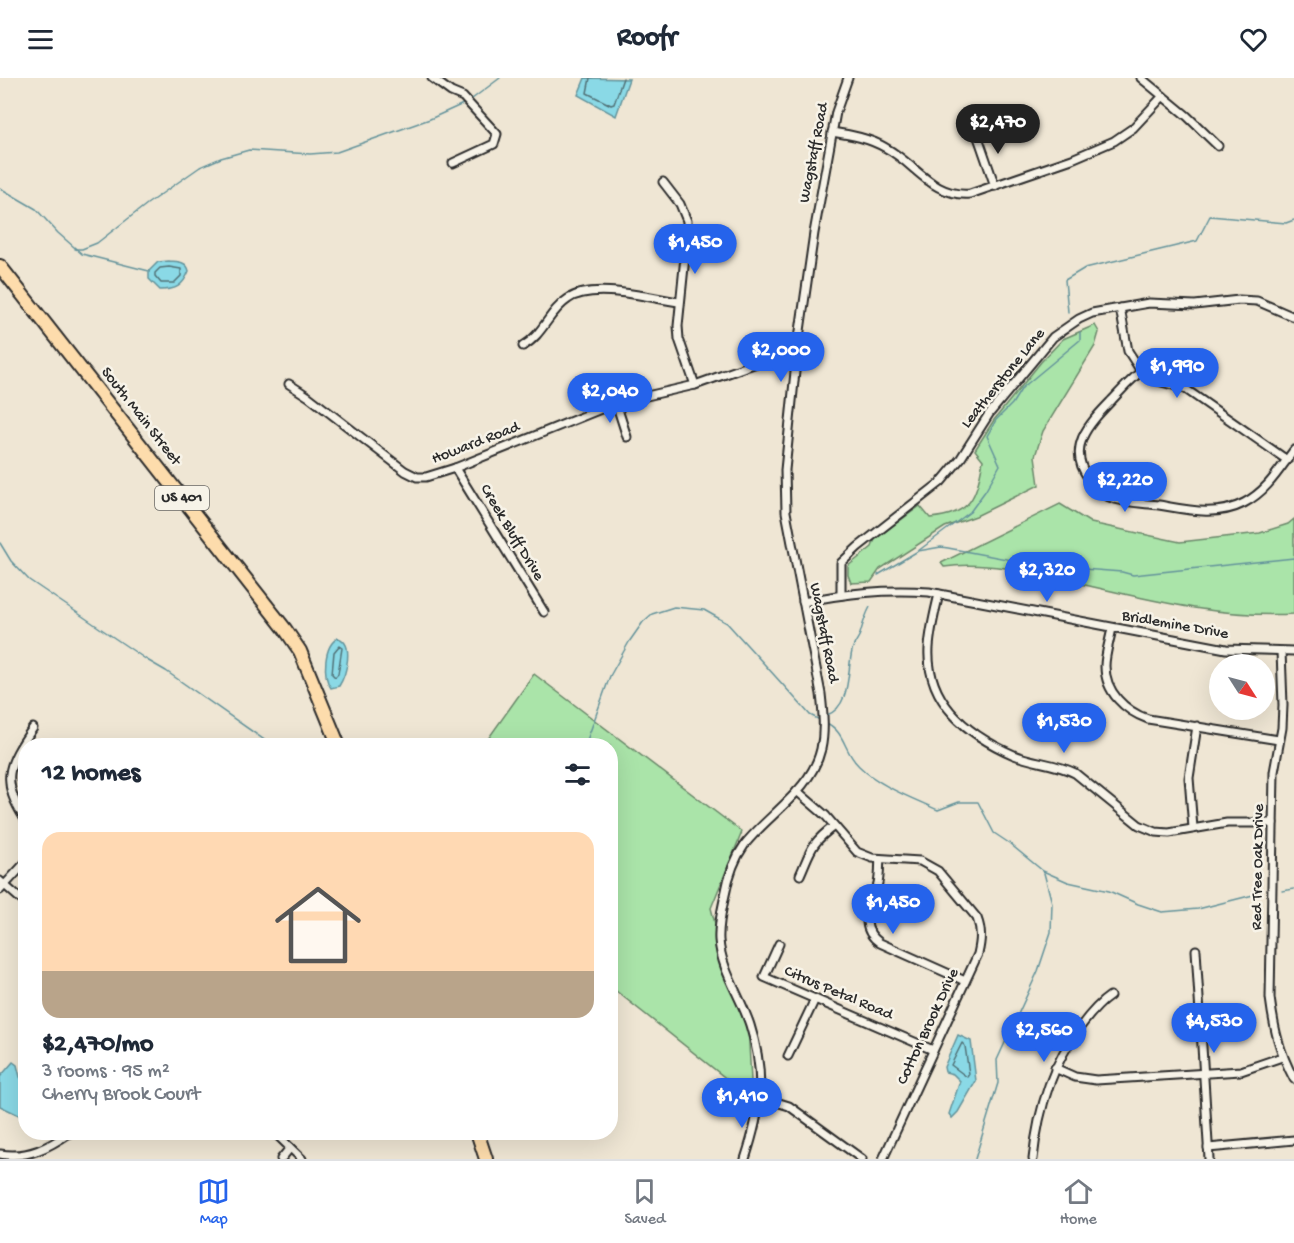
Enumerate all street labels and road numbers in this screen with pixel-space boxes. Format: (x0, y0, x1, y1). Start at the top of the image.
street label: Wagstaff Road (796, 100, 834, 205)
street label: Leatherstone Lane (958, 325, 1051, 433)
street label: South Main Street (96, 364, 185, 471)
street label: Howard Road (429, 418, 524, 469)
street label: Creek Bluff Drive (475, 481, 548, 585)
road number: US 401 (155, 486, 209, 510)
street label: Wagstaff Road (804, 581, 842, 686)
street label: Bridlemine Drive (1119, 607, 1230, 645)
street label: Red Tree Oak Drive (1248, 803, 1270, 930)
street label: Citrus Petal Road (781, 963, 897, 1026)
street label: Cotton Brook Drive (894, 965, 965, 1088)

